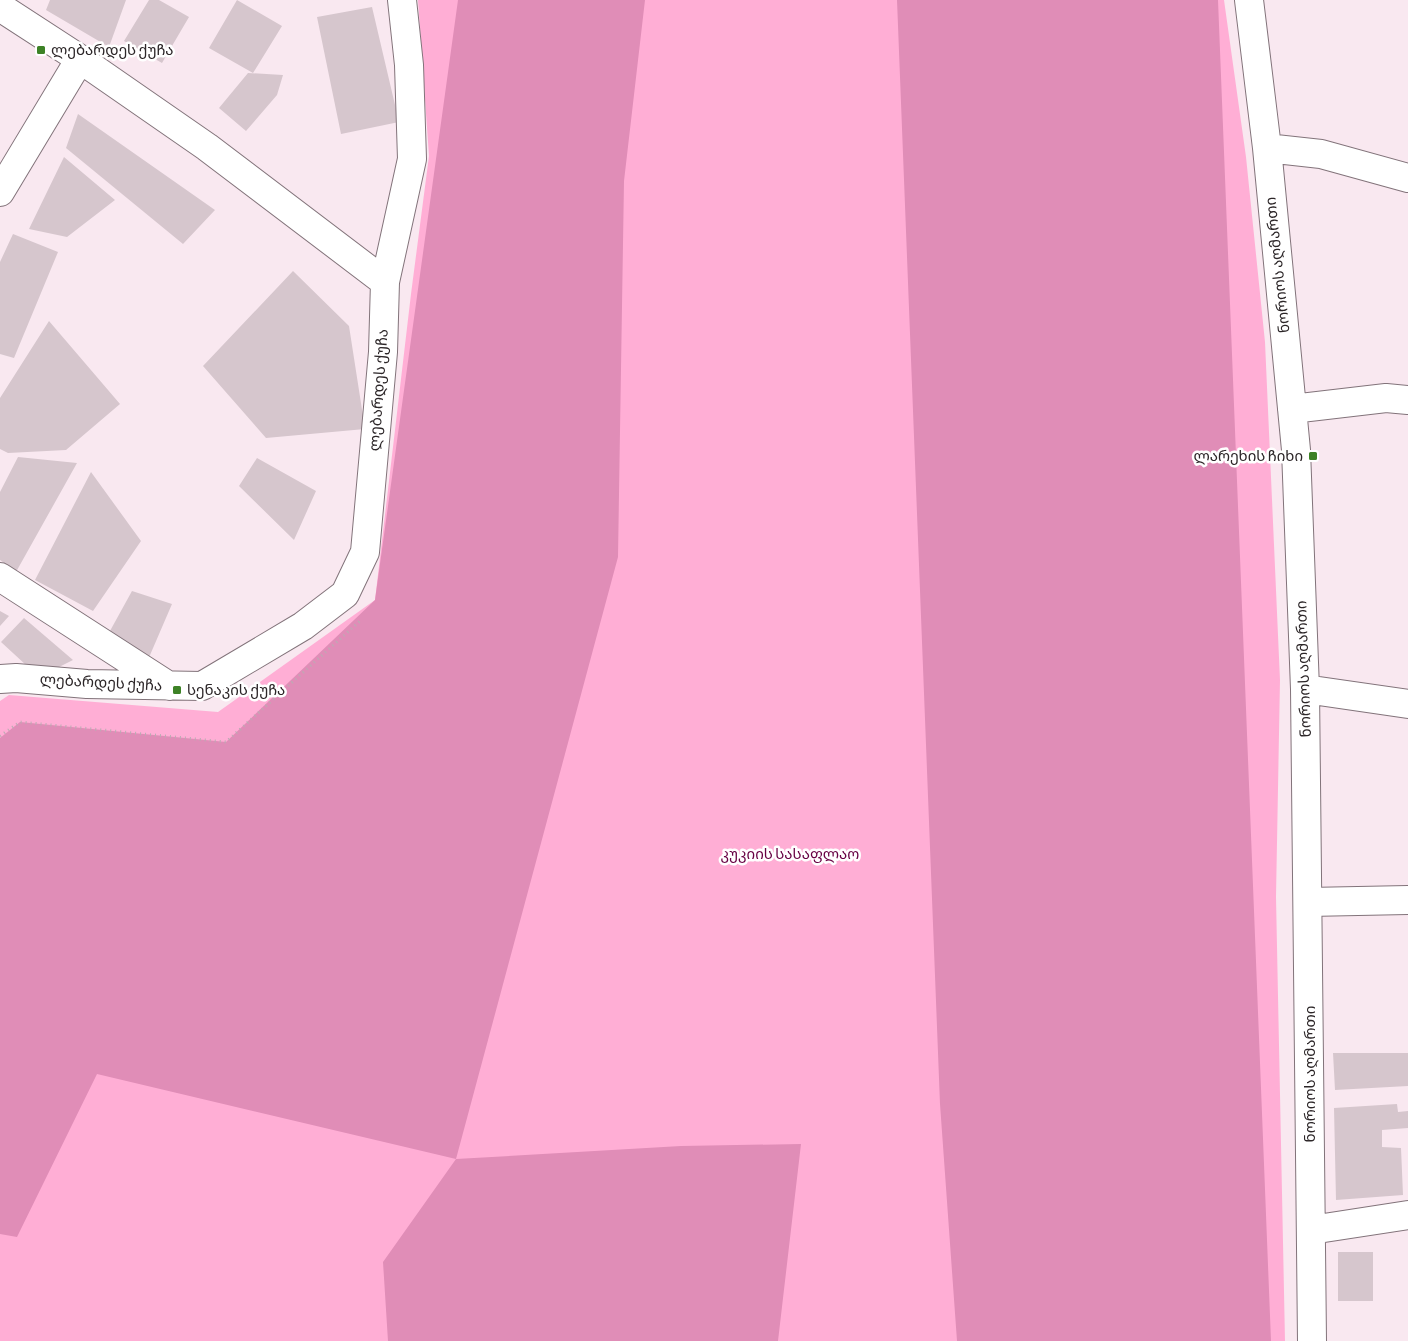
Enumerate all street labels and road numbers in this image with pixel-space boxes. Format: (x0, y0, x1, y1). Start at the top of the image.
street label: ნორიოს აღმართი (1261, 196, 1295, 334)
street label: ლებარდეს ქუჩა (365, 328, 393, 452)
street label: ნორიოს აღმართი (1292, 600, 1316, 738)
street label: ლებარდეს ქუჩა (39, 670, 163, 696)
street label: ნორიოს აღმართი (1301, 1006, 1320, 1142)

